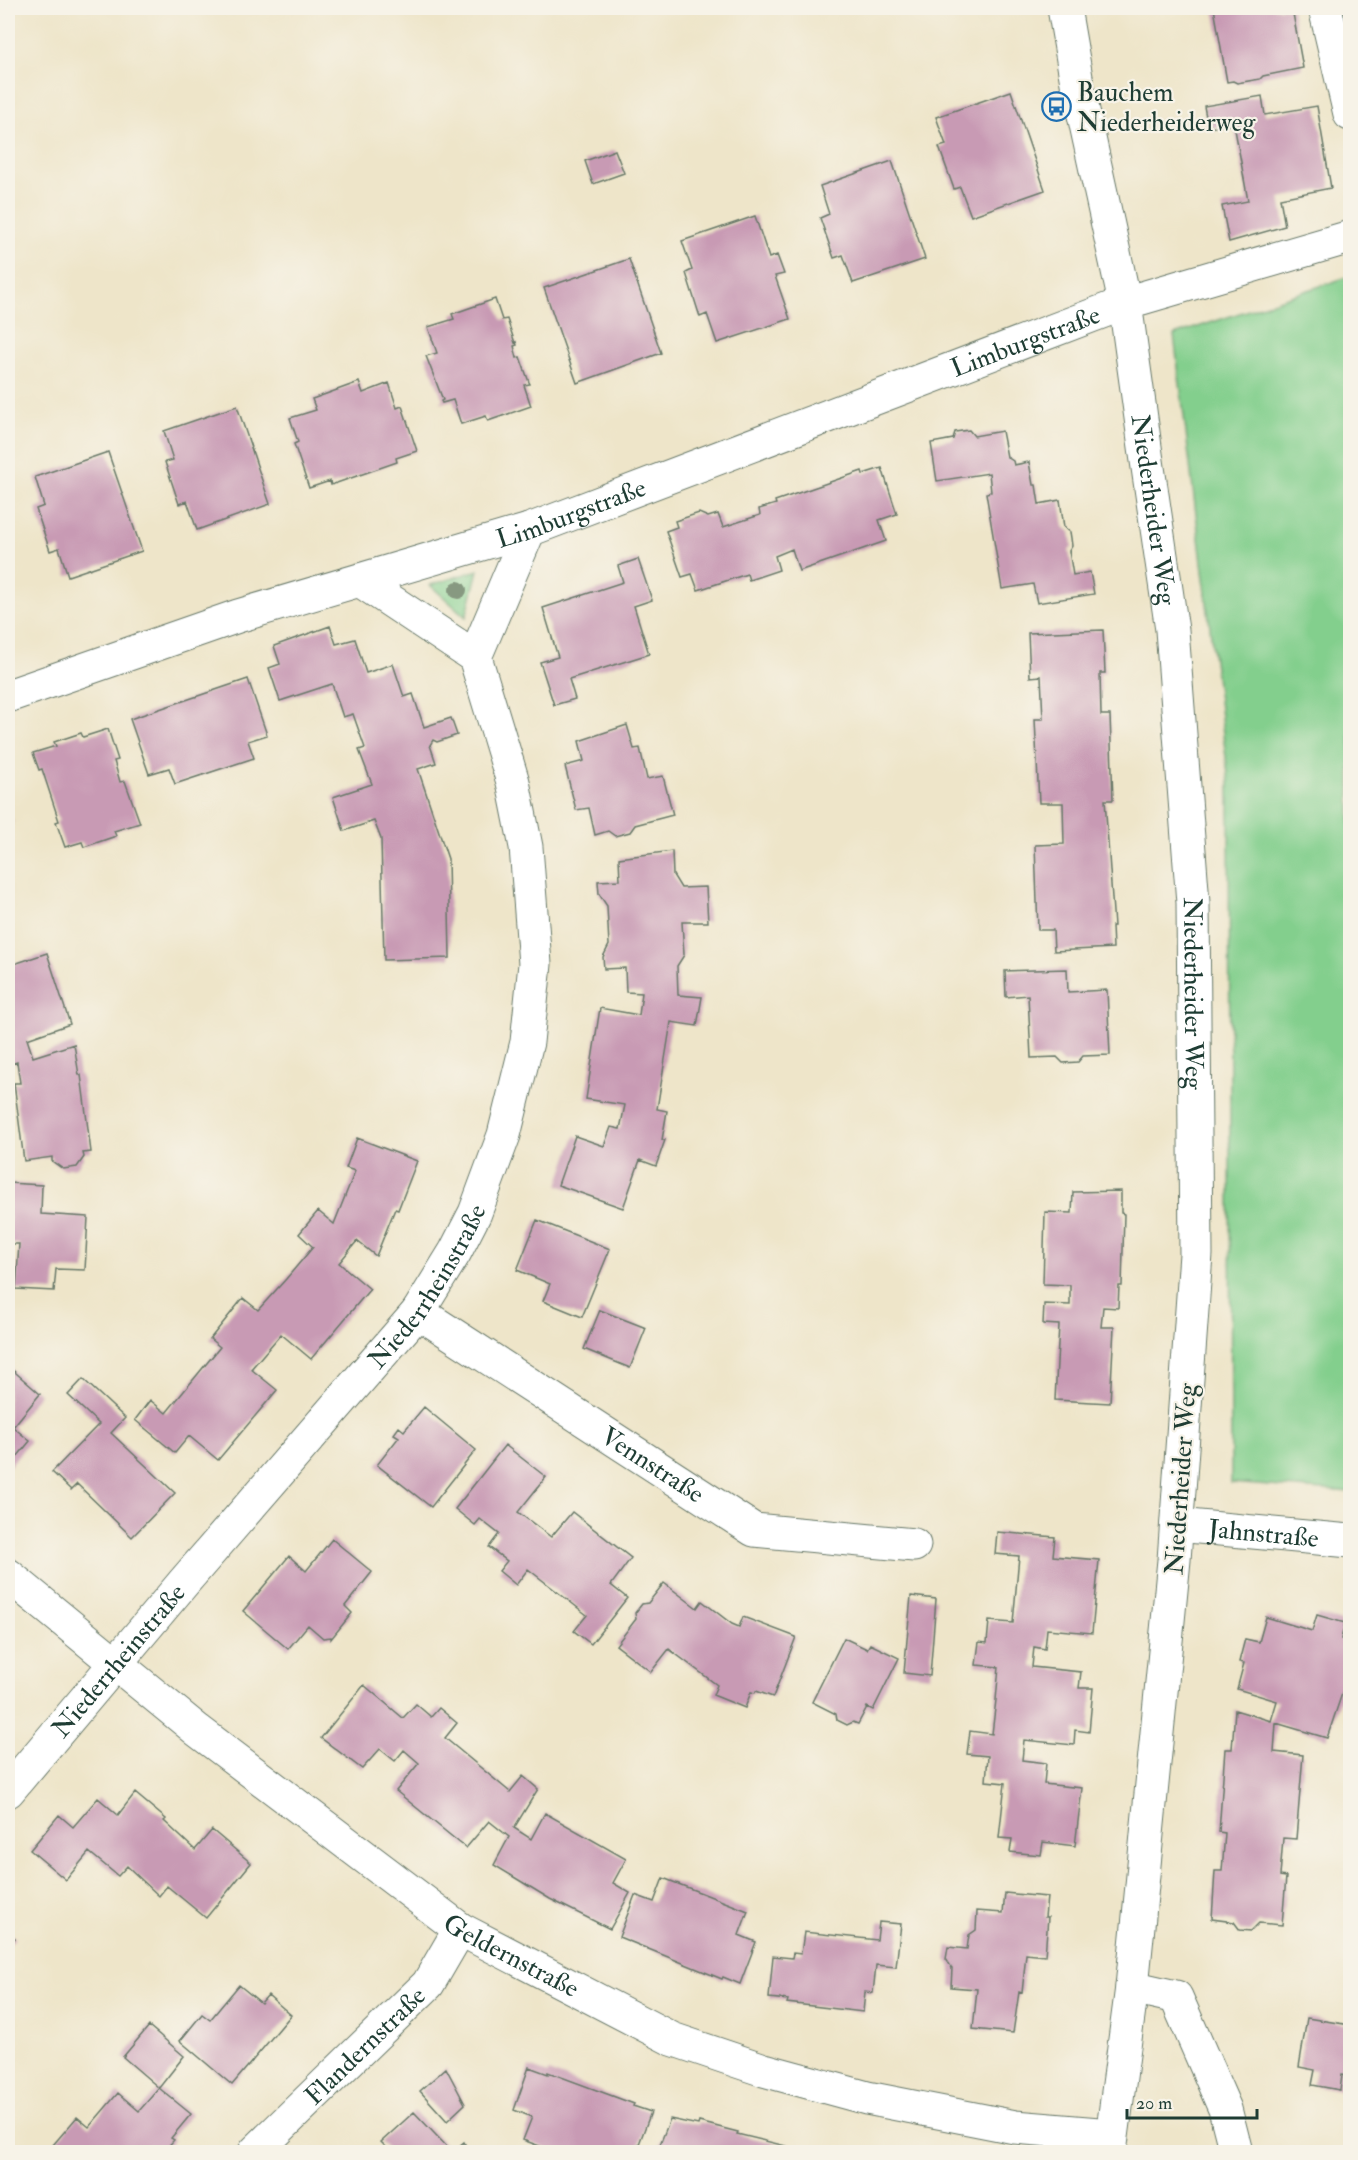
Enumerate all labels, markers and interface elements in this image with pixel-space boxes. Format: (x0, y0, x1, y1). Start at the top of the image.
place label: Bauchem Niederheiderweg (1077, 77, 1256, 139)
bus stop icon: Bauchem Niederheiderweg (1040, 91, 1072, 123)
street label: Limburgstraße (947, 299, 1105, 385)
street label: Niederheider Weg (1124, 413, 1183, 608)
street label: Limburgstraße (493, 472, 651, 556)
street label: Niederheider Weg (1176, 897, 1210, 1091)
street label: Niederrheinstraße (361, 1200, 494, 1375)
street label: Niederheider Weg (1158, 1381, 1204, 1576)
street label: Vennstraße (595, 1420, 710, 1510)
street label: Jahnstraße (1206, 1513, 1320, 1555)
street label: Niederrheinstraße (45, 1577, 193, 1744)
street label: Geldernstraße (437, 1907, 584, 2005)
street label: Flandernstraße (298, 1980, 433, 2112)
scale bar (1127, 2082, 1258, 2120)
text: 20 m (1136, 2092, 1172, 2115)

